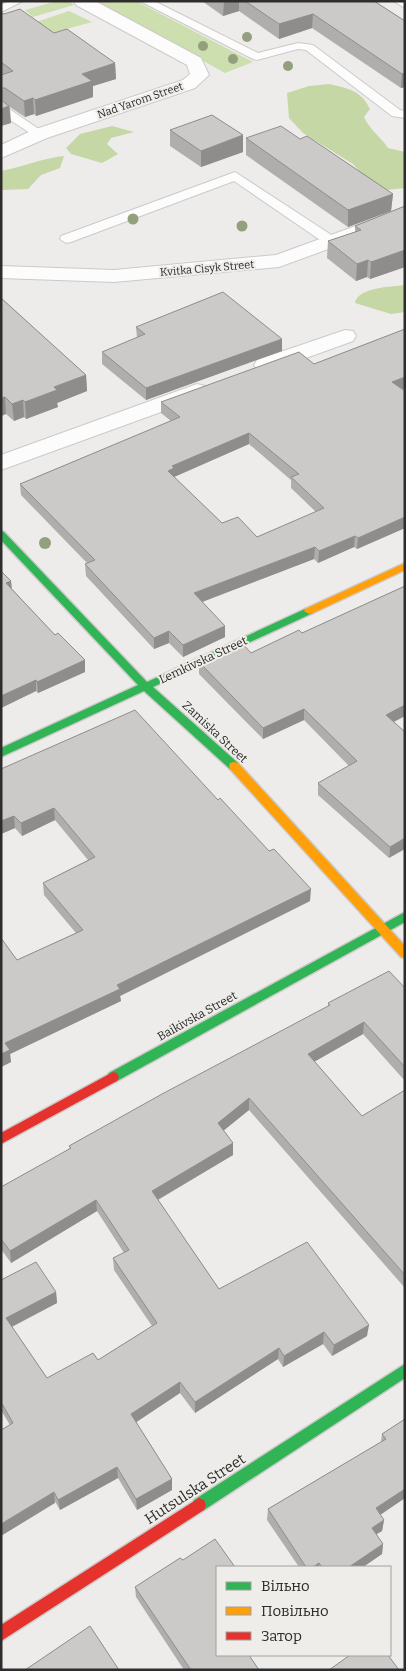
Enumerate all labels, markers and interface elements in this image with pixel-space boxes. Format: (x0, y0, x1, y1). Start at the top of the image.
street label: Nad Yarom Street (95, 80, 185, 121)
street label: Kvitka Cisyk Street (159, 258, 255, 279)
street label: Lemkivska Street (157, 633, 250, 687)
street label: Zamiska Street (179, 698, 251, 766)
street label: Baikivska Street (155, 988, 240, 1044)
street label: Hutsulska Street (141, 1450, 249, 1528)
legend (216, 1566, 391, 1656)
text: Вільно (261, 1577, 310, 1595)
text: Повільно (261, 1602, 329, 1620)
text: Затор (261, 1627, 302, 1645)

